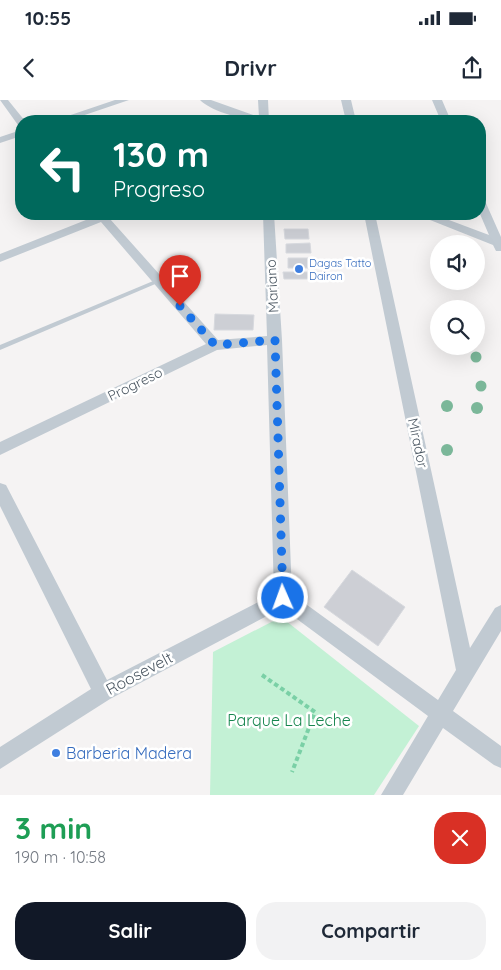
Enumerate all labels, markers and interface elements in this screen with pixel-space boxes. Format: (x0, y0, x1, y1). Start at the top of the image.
text: 10:55 (25, 6, 71, 30)
icon: back (15, 54, 43, 82)
text: Drivr (224, 54, 277, 82)
icon: share (458, 54, 486, 82)
text: 130 m (113, 132, 209, 176)
icon: left (30, 135, 95, 200)
text: Progreso (113, 175, 205, 203)
map controls (430, 235, 485, 355)
button: sound (430, 235, 485, 290)
pin (159, 255, 201, 306)
place label: Dagas Tatto Dairon (309, 256, 372, 283)
street label: Mariano (262, 259, 282, 313)
icon: arrive (166, 262, 194, 290)
marker: Dagas Tatto Dairon (293, 263, 305, 275)
button: search (430, 300, 485, 355)
street label: Progreso (105, 363, 165, 405)
street label: Mirador (404, 416, 432, 470)
position arrow (256, 571, 308, 623)
street label: Roosevelt (102, 647, 176, 699)
park label: Parque La Leche (227, 710, 351, 730)
place label: Barberia Madera (66, 743, 192, 763)
marker: Barberia Madera (50, 747, 62, 759)
text: 3 min (15, 809, 92, 847)
button: close (434, 812, 486, 864)
text: 190 m · 10:58 (15, 847, 106, 867)
button: Salir (15, 902, 246, 960)
button: Compartir (256, 902, 486, 960)

